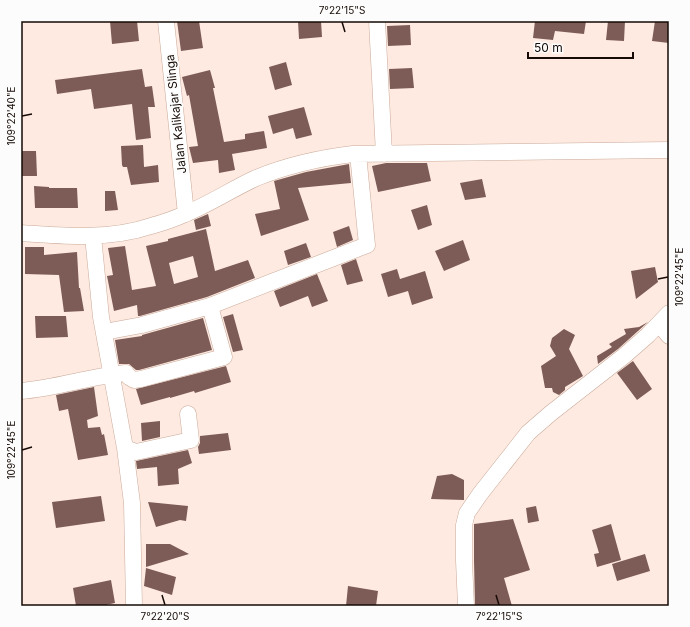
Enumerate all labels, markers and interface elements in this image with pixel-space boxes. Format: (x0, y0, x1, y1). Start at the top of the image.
text: 7°22'15"S (319, 4, 365, 16)
scale bar (528, 34, 633, 60)
text: 50 m (534, 40, 563, 55)
street label: Jalan Kalikajar Slinga (162, 54, 189, 174)
text: 109°22'40"E (5, 86, 17, 146)
text: 109°22'45"E (673, 248, 685, 306)
text: 109°22'45"E (5, 421, 17, 479)
text: 7°22'20"S (141, 610, 189, 622)
text: 7°22'15"S (476, 610, 522, 622)

